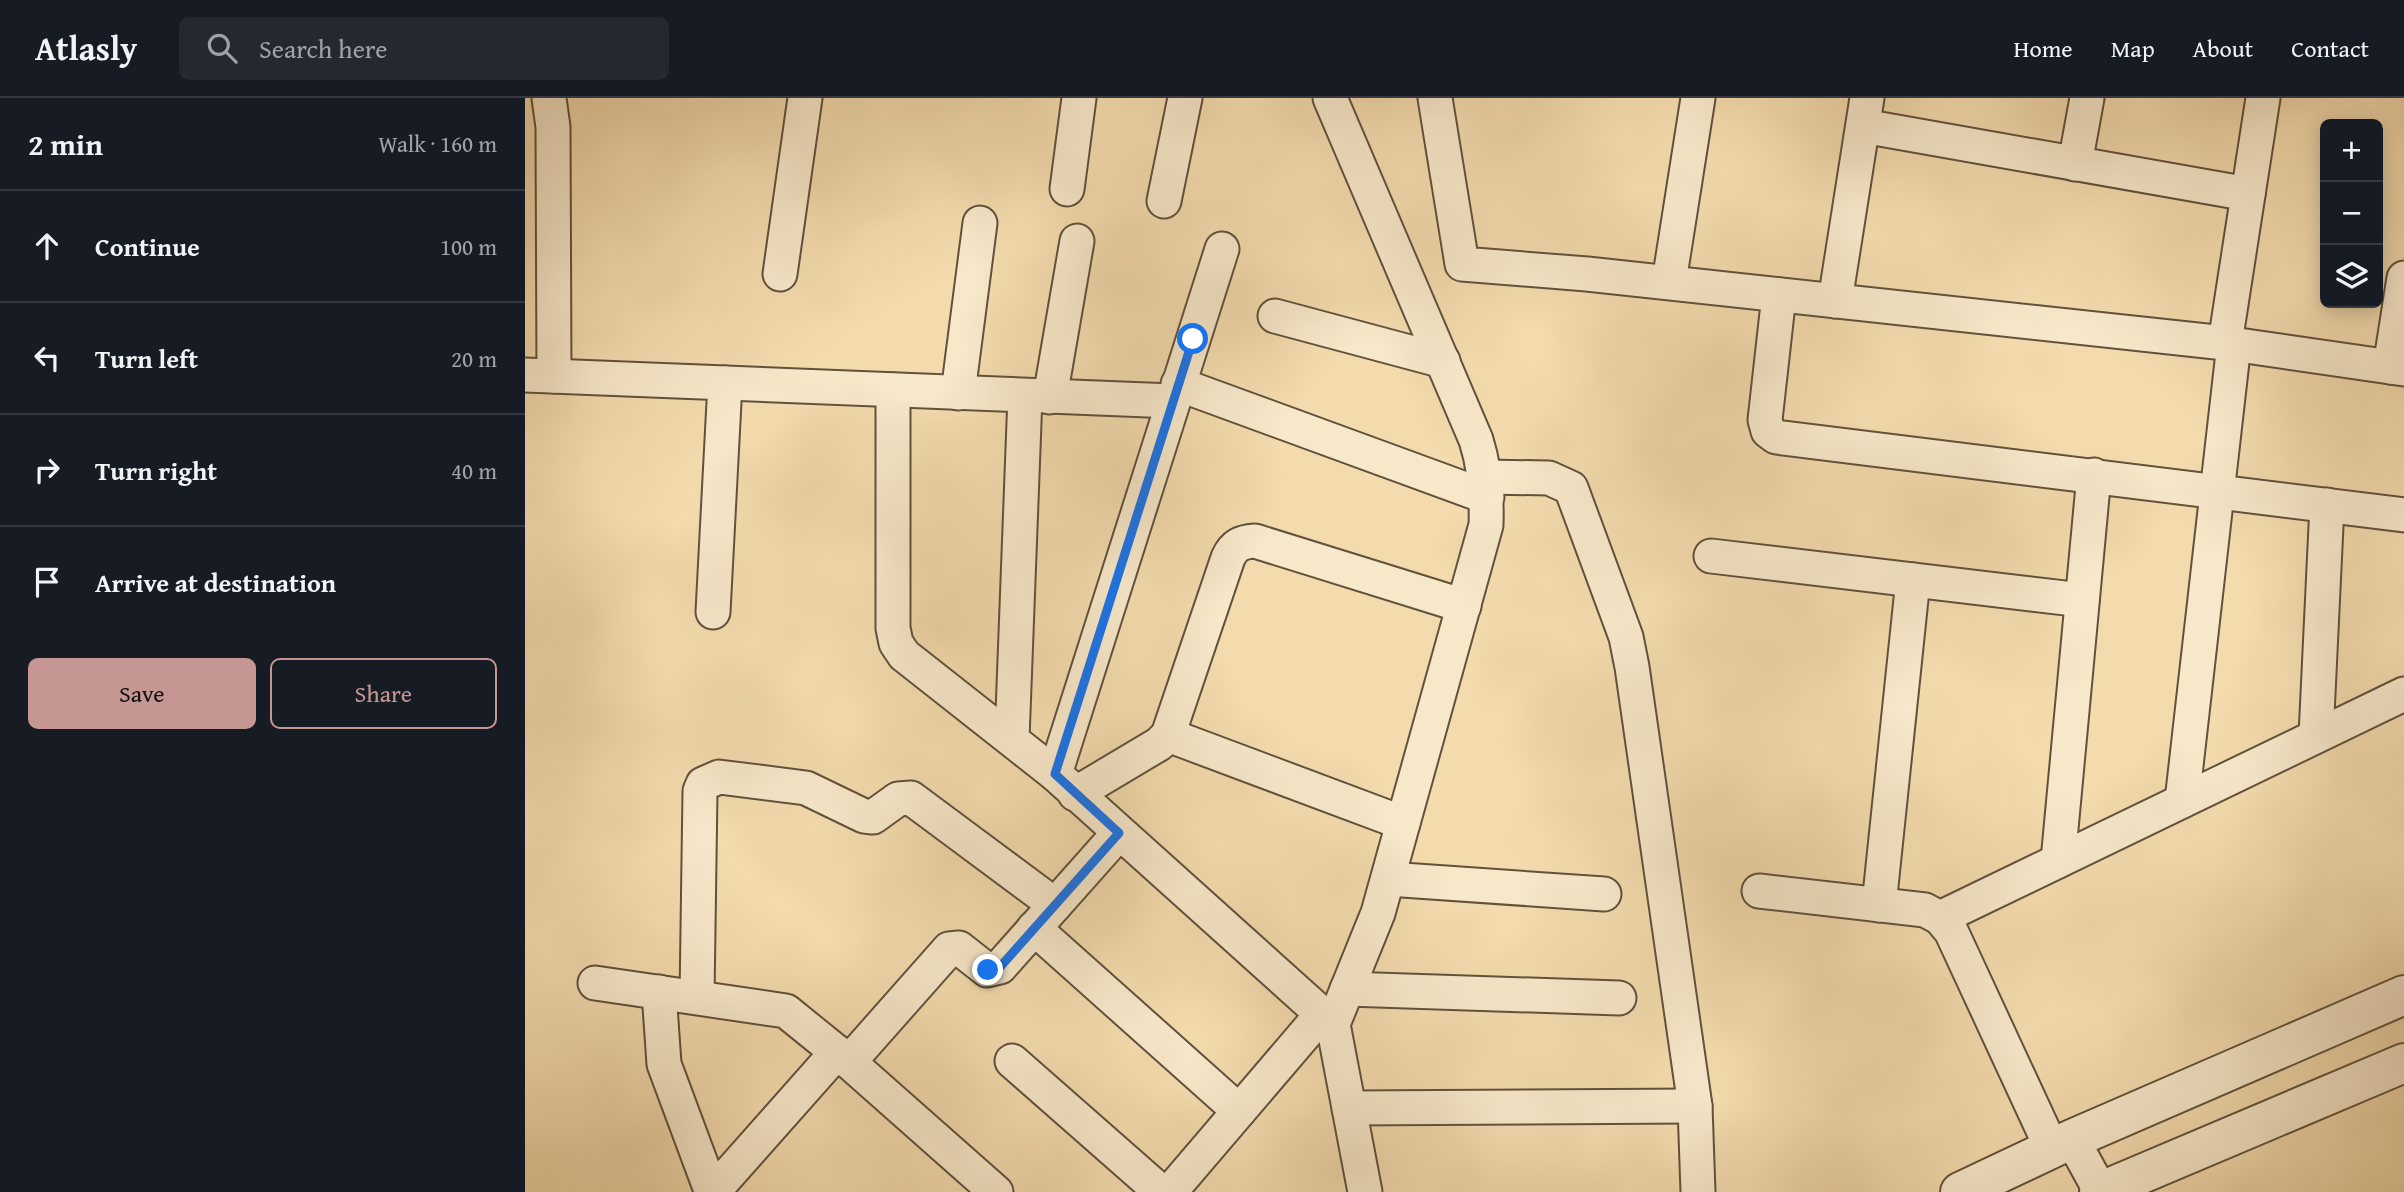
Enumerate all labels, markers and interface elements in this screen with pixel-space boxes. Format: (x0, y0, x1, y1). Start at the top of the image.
search box (179, 17, 669, 80)
text: Atlasly (35, 24, 137, 72)
icon: search (203, 29, 241, 67)
text: Search here (259, 29, 387, 68)
text: Home (2014, 31, 2073, 66)
text: Map (2111, 31, 2155, 66)
text: About (2193, 31, 2253, 66)
text: Contact (2291, 31, 2369, 66)
map controls (2320, 119, 2383, 308)
button: + (2320, 119, 2383, 182)
text: 2 min (28, 122, 103, 166)
text: Walk · 160 m (378, 127, 497, 160)
button: − (2320, 182, 2383, 245)
icon: ahead (28, 227, 66, 265)
text: Continue (95, 227, 200, 266)
text: 100 m (440, 230, 497, 263)
button: layers (2320, 245, 2383, 308)
route start (1177, 323, 1208, 354)
icon: left (28, 339, 66, 377)
text: Turn left (95, 339, 198, 378)
text: 20 m (451, 342, 497, 375)
icon: right (28, 451, 66, 489)
text: Turn right (95, 451, 217, 490)
text: 40 m (451, 454, 497, 487)
icon: arrive (28, 563, 66, 601)
text: Arrive at destination (95, 563, 336, 602)
button: Save (28, 658, 256, 729)
button: Share (270, 658, 497, 729)
route end (972, 954, 1003, 985)

